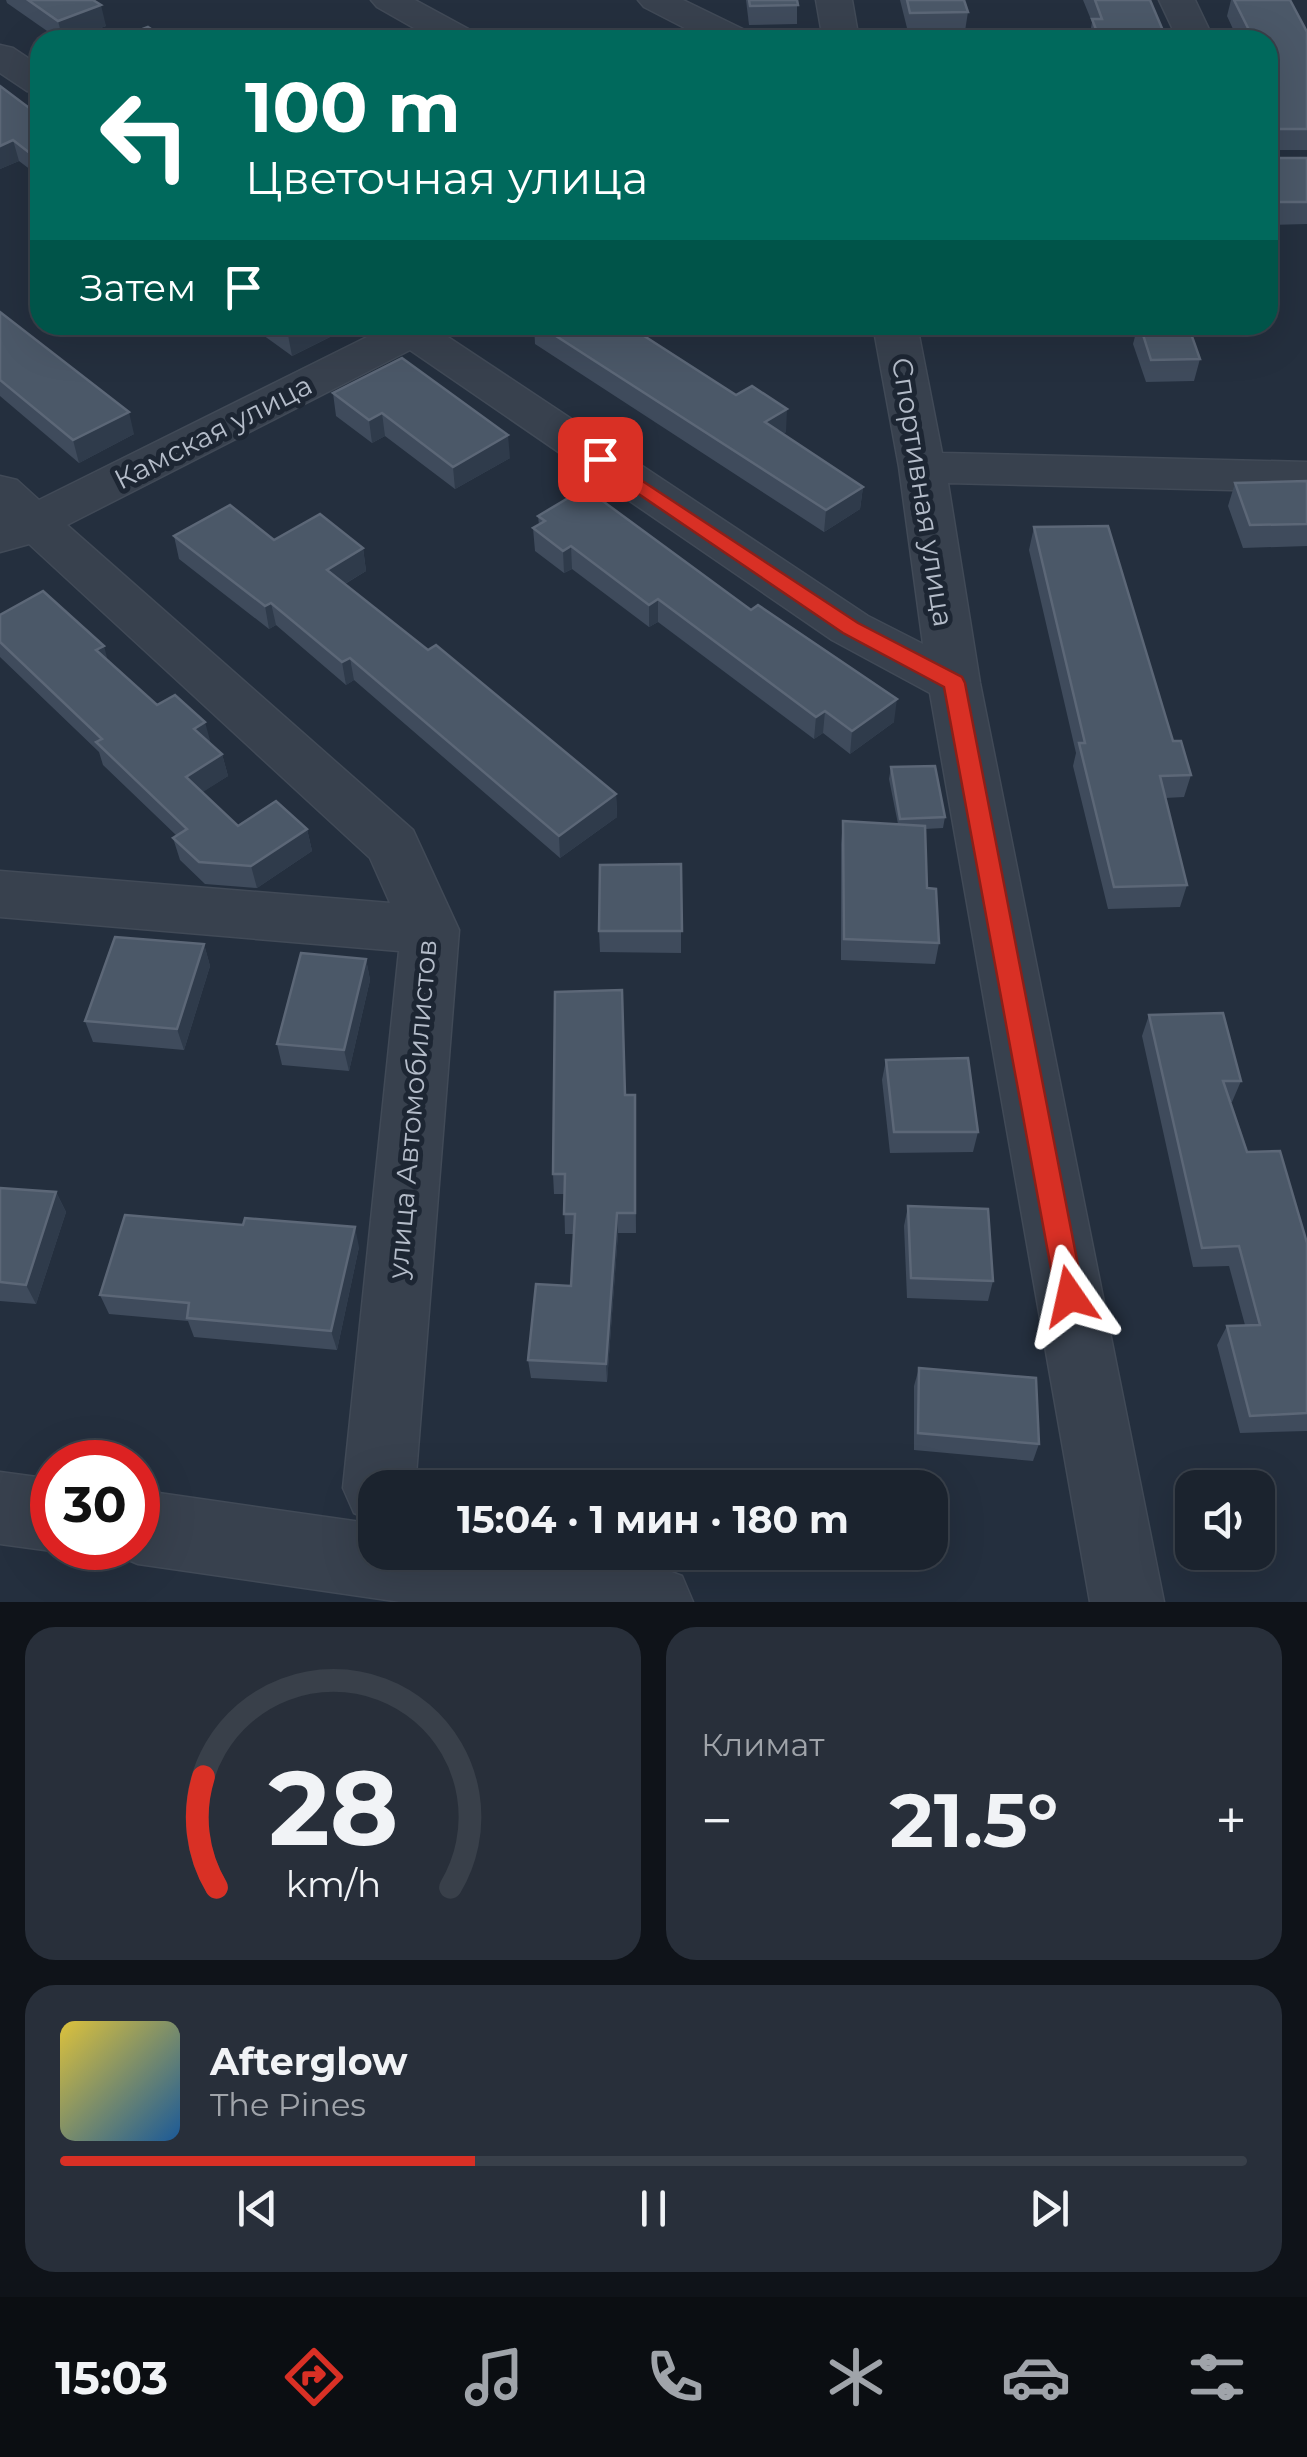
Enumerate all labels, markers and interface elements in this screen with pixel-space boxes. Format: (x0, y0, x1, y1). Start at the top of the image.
text: 100 m (245, 64, 461, 150)
icon: left (80, 70, 210, 200)
text: Цветочная улица (245, 150, 648, 205)
icon: arrive (216, 260, 271, 315)
text: Затем (80, 264, 196, 311)
street label: Спортивная улица (885, 355, 961, 629)
street label: Камская улица (108, 367, 318, 497)
pin (558, 417, 643, 502)
icon: arrive (573, 432, 628, 487)
street label: улица Автомобилистов (380, 938, 444, 1281)
position arrow (1018, 1244, 1122, 1348)
speed limit sign: 30 (30, 1440, 160, 1570)
map controls (1175, 1470, 1275, 1570)
button: sound (1175, 1470, 1275, 1570)
text: 15:04 · 1 мин · 180 m (457, 1496, 849, 1543)
text: Климат (701, 1725, 824, 1764)
text: 28 (268, 1744, 398, 1871)
text: 21.5° (890, 1774, 1058, 1866)
text: − (701, 1787, 733, 1854)
text: + (1215, 1787, 1247, 1854)
text: km/h (285, 1862, 381, 1906)
text: Afterglow (210, 2038, 408, 2085)
text: The Pines (210, 2085, 366, 2124)
icon: previous (230, 2181, 285, 2236)
icon: pause (626, 2181, 681, 2236)
icon: next (1022, 2181, 1077, 2236)
icon: directions (279, 2342, 349, 2412)
icon: music (459, 2342, 529, 2412)
icon: phone (640, 2342, 710, 2412)
icon: climate (821, 2342, 891, 2412)
icon: car (1001, 2342, 1071, 2412)
icon: filters (1182, 2342, 1252, 2412)
text: 15:03 (55, 2350, 168, 2405)

